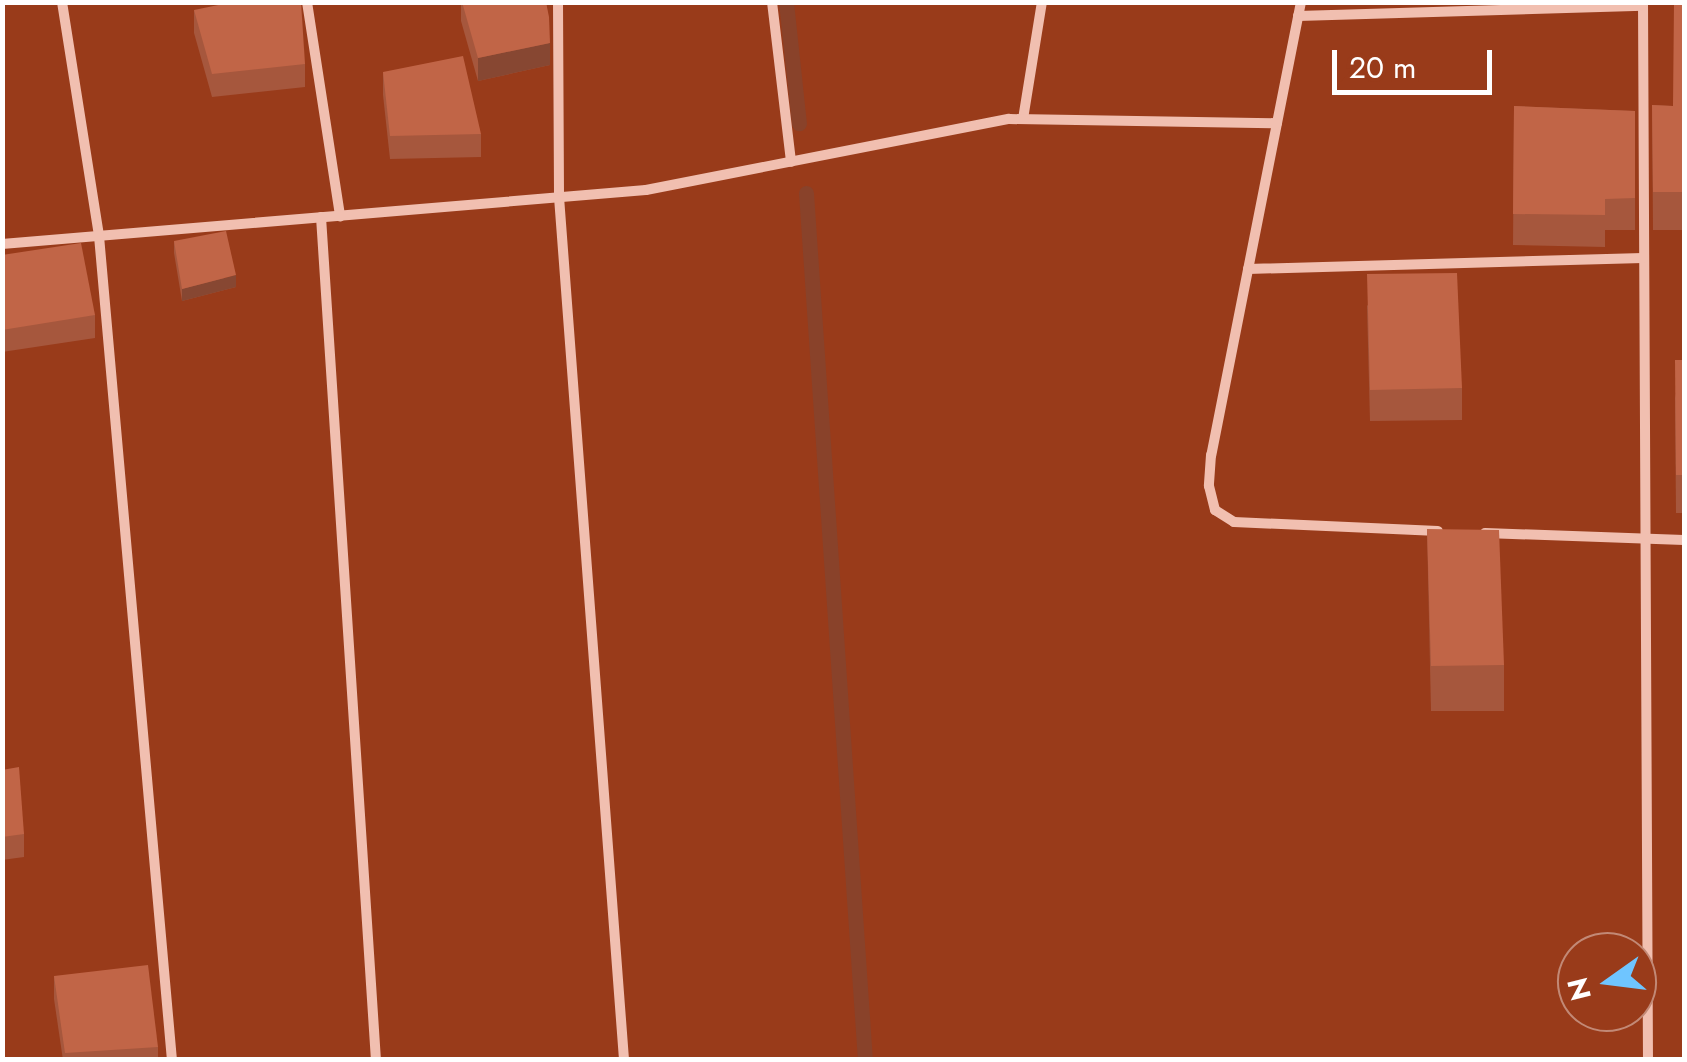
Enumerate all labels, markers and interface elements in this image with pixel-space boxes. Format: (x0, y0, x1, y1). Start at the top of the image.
scale bar (1337, 30, 1497, 92)
text: 20 m (1349, 46, 1416, 89)
north arrow (1557, 932, 1657, 1032)
text: N (1557, 973, 1602, 1005)

